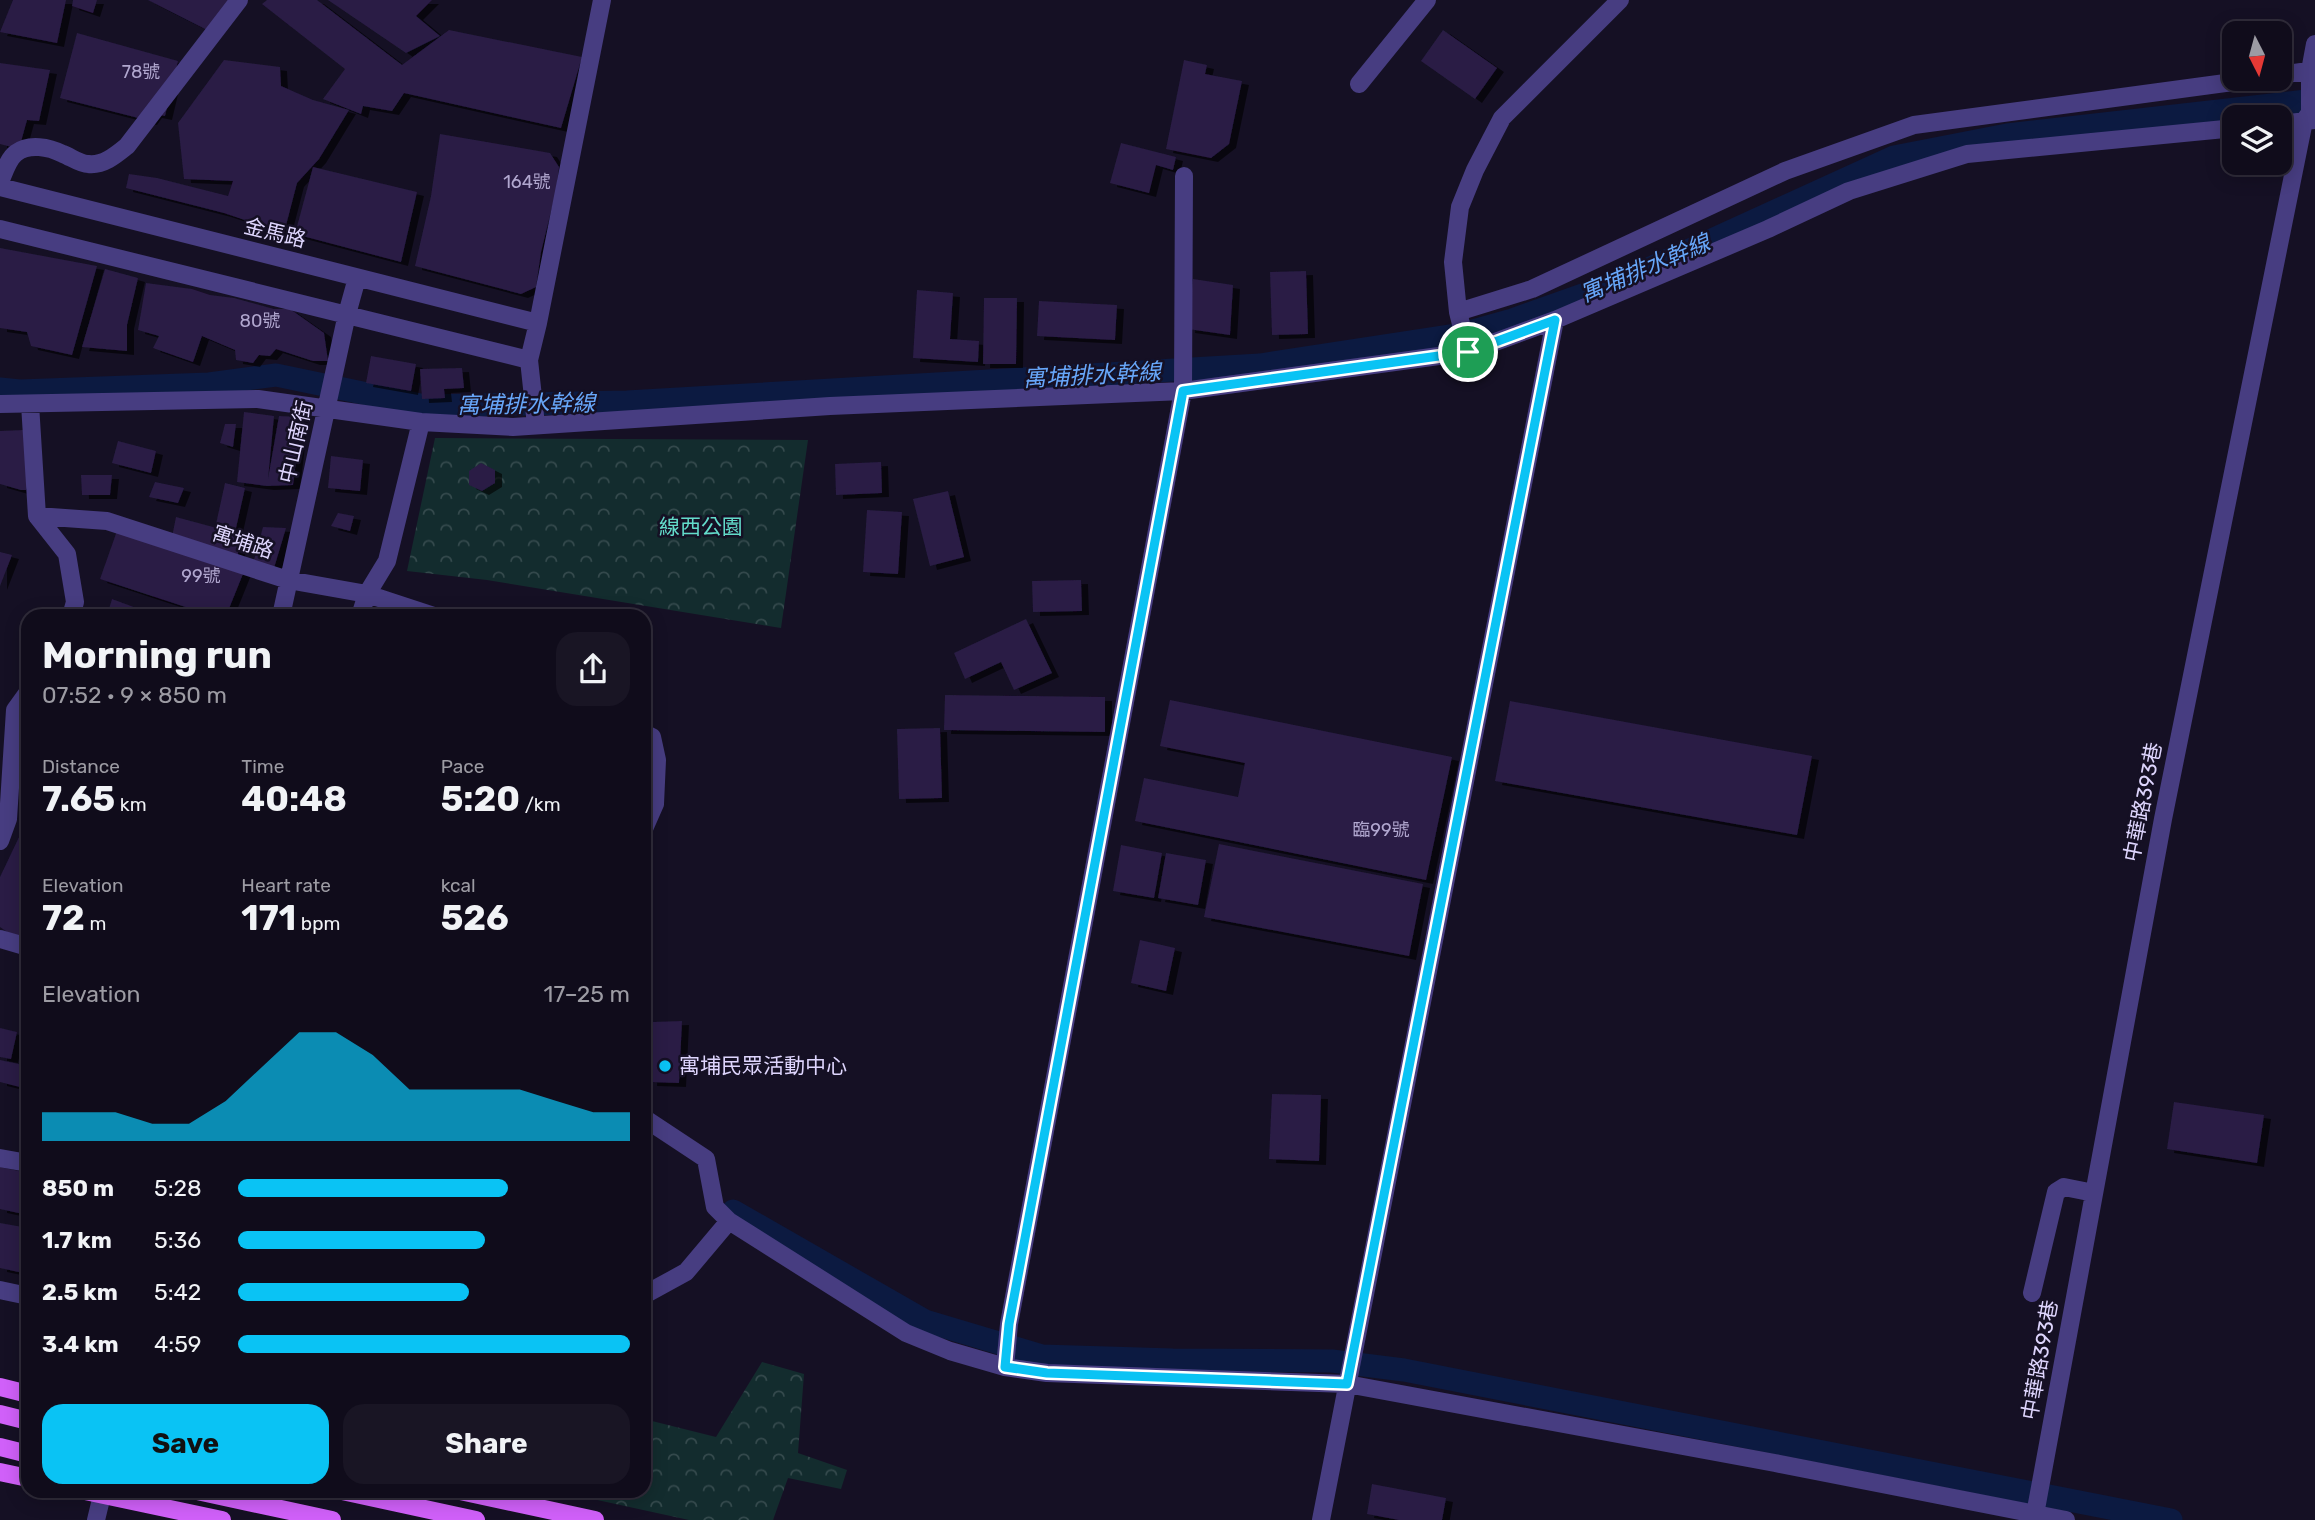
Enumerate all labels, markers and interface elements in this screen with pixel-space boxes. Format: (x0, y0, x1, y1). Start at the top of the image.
north arrow (2222, 21, 2292, 91)
map controls (2222, 21, 2292, 175)
house number: 78號 (122, 61, 160, 83)
button: layers (2222, 105, 2292, 175)
house number: 164號 (503, 171, 551, 193)
street label: 金馬路 (242, 213, 309, 252)
water label: 寓埔排水幹線 (1576, 227, 1717, 308)
house number: 80號 (240, 310, 280, 332)
pin (1438, 322, 1498, 382)
icon: arrive (1449, 333, 1487, 371)
water label: 寓埔排水幹線 (1022, 357, 1165, 393)
water label: 寓埔排水幹線 (457, 389, 598, 419)
street label: 中山南街 (274, 398, 317, 486)
park label: 線西公園 (659, 514, 743, 539)
street label: 寓埔路 (209, 520, 277, 563)
house number: 99號 (181, 565, 221, 587)
text: Morning run (42, 632, 272, 678)
button: share (556, 632, 630, 706)
text: 07:52 · 9 × 850 m (42, 681, 227, 709)
street label: 中華路393巷 (2119, 740, 2166, 864)
text: Distance (42, 755, 120, 778)
text: Time (241, 755, 284, 778)
text: Pace (441, 755, 484, 778)
text: 7.65 (42, 778, 115, 820)
text: 40:48 (241, 778, 347, 820)
text: 5:20 (441, 778, 520, 820)
text: km (115, 793, 147, 816)
text: /km (520, 793, 561, 816)
house number: 臨99號 (1352, 819, 1410, 841)
text: Elevation (42, 874, 123, 897)
text: Heart rate (241, 874, 331, 897)
text: kcal (441, 874, 476, 897)
text: 72 (42, 897, 85, 939)
text: 171 (241, 897, 296, 939)
text: 526 (441, 897, 509, 939)
text: m (85, 912, 106, 935)
text: bpm (296, 912, 340, 935)
text: Elevation (42, 980, 141, 1008)
text: 17–25 m (544, 980, 630, 1008)
place label: 寓埔民眾活動中心 (679, 1053, 847, 1078)
marker: 寓埔民眾活動中心 (657, 1058, 673, 1074)
text: 850 m (42, 1174, 114, 1202)
text: 5:28 (154, 1174, 202, 1202)
text: 1.7 km (42, 1226, 112, 1254)
text: 5:36 (154, 1226, 201, 1254)
text: 2.5 km (42, 1278, 118, 1306)
text: 5:42 (154, 1278, 201, 1306)
street label: 中華路393巷 (2017, 1298, 2062, 1422)
text: 3.4 km (42, 1330, 119, 1358)
text: 4:59 (154, 1330, 201, 1358)
button: Save (42, 1404, 329, 1484)
button: Share (343, 1404, 630, 1484)

